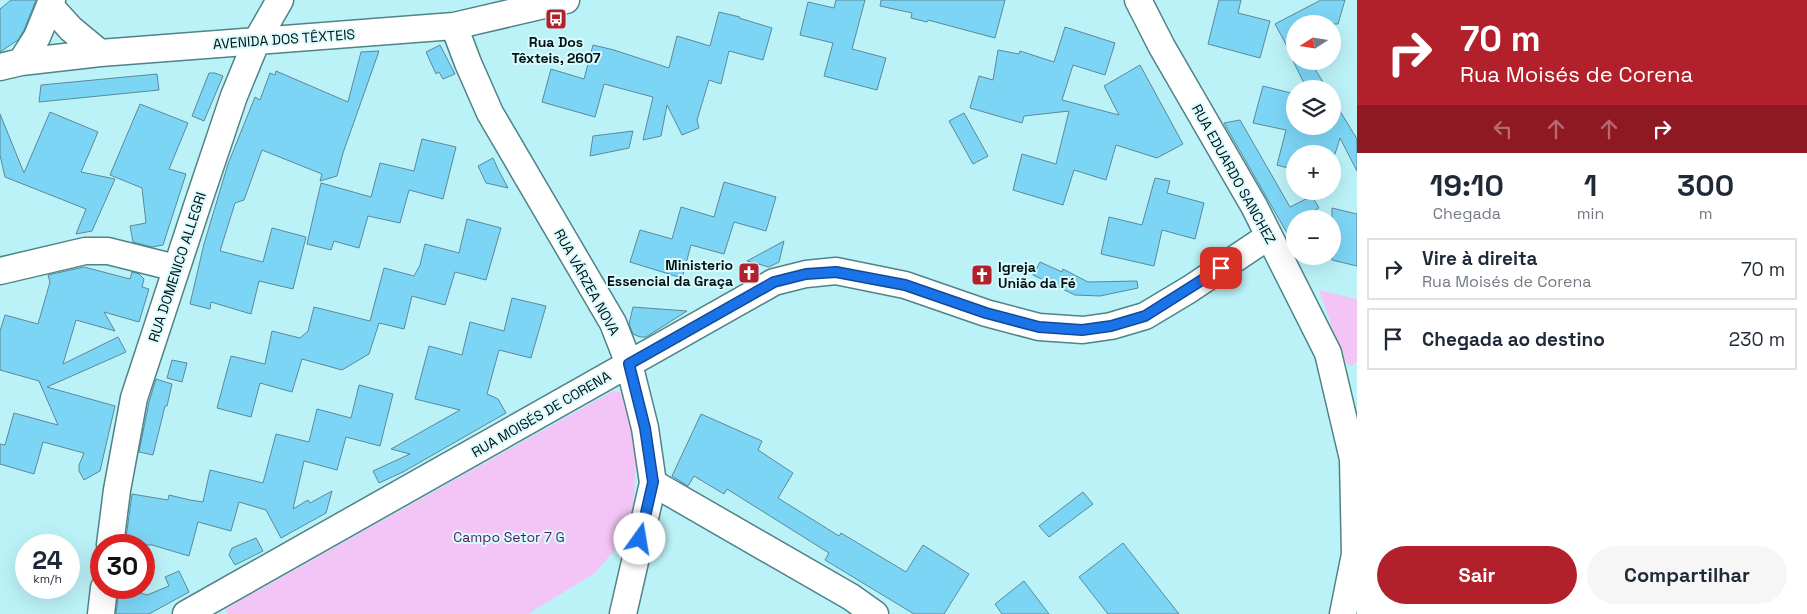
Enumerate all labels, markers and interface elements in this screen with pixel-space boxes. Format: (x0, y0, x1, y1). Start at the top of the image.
bus stop icon: Rua Dos Têxteis, 2607 (544, 7, 568, 31)
north arrow (1286, 15, 1341, 70)
map controls (1286, 15, 1341, 265)
text: 70 m (1460, 17, 1541, 61)
icon: right (1377, 20, 1442, 85)
street label: AVENIDA DOS TÊXTEIS (212, 25, 356, 53)
place label: Rua Dos Têxteis, 2607 (512, 33, 601, 67)
text: Rua Moisés de Corena (1460, 60, 1693, 88)
button: layers (1286, 80, 1341, 135)
street label: RUA EDUARDO SANCHEZ (1188, 101, 1280, 247)
icon: left (1489, 115, 1517, 143)
icon: ahead (1542, 115, 1570, 143)
icon: ahead (1595, 115, 1623, 143)
icon: right (1648, 115, 1676, 143)
button: + (1286, 145, 1341, 200)
text: 19:10 (1430, 166, 1504, 205)
text: 1 (1584, 166, 1597, 205)
text: 300 (1677, 166, 1734, 205)
street label: RUA DOMENICO ALLEGRI (144, 190, 210, 344)
text: Chegada (1433, 203, 1501, 224)
text: min (1577, 203, 1604, 224)
text: m (1699, 203, 1712, 224)
button: − (1286, 210, 1341, 265)
street label: RUA VÁRZEA NOVA (550, 226, 624, 339)
text: Vire à direita (1422, 246, 1538, 271)
pin (1200, 247, 1242, 289)
icon: arrive (1207, 254, 1235, 282)
icon: right (1379, 255, 1407, 283)
place label: Ministerio Essencial da Graça (607, 256, 733, 290)
text: 70 m (1741, 257, 1785, 282)
place label: Igreja União da Fé (998, 258, 1076, 292)
church icon: Ministerio Essencial da Graça (737, 261, 761, 285)
church icon: Igreja União da Fé (970, 263, 994, 287)
text: Rua Moisés de Corena (1422, 271, 1592, 292)
icon: arrive (1379, 325, 1407, 353)
text: Chegada ao destino (1422, 327, 1605, 352)
text: 230 m (1729, 327, 1785, 352)
street label: RUA MOISÉS DE CORENA (468, 367, 614, 461)
position arrow (613, 512, 665, 564)
park label: Campo Setor 7 G (453, 528, 565, 546)
speed limit sign: 30 (90, 534, 155, 599)
text: 24 (32, 544, 63, 576)
button: Sair (1377, 546, 1577, 604)
button: Compartilhar (1587, 546, 1787, 604)
text: km/h (33, 571, 62, 587)

